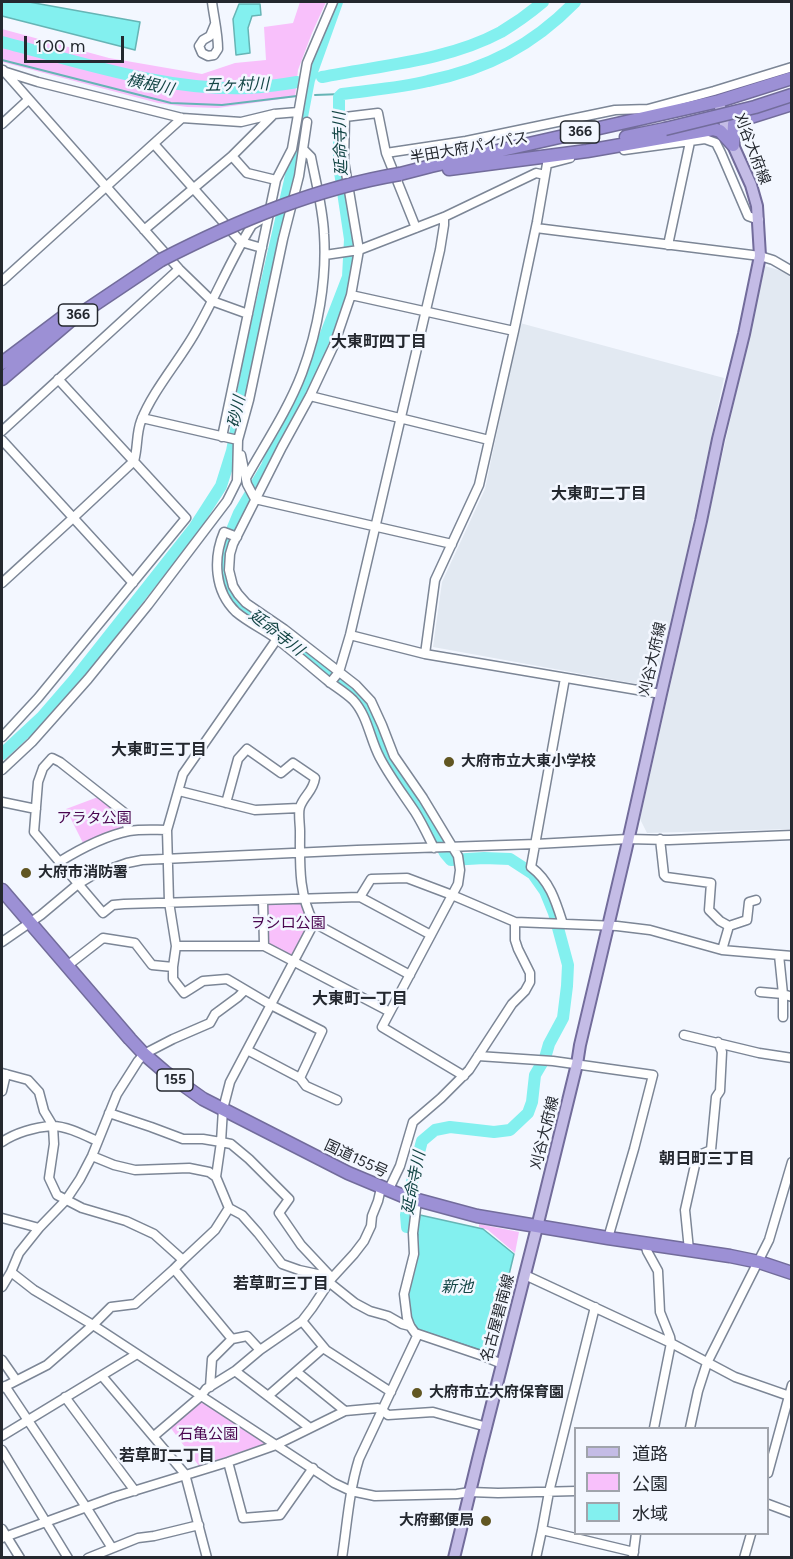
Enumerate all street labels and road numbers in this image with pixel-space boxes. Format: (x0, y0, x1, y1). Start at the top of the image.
street label: 刈谷大府線 (730, 111, 774, 187)
road number: 366 (560, 121, 600, 143)
street label: 半田大府パイパス (408, 129, 530, 167)
road number: 366 (58, 304, 98, 326)
street label: 刈谷大府線 (636, 620, 670, 698)
road number: 155 (157, 1069, 193, 1091)
street label: 刈谷大府線 (527, 1094, 563, 1172)
street label: 国道155号 (321, 1136, 391, 1182)
street label: 名古屋碧南線 (478, 1272, 518, 1364)

